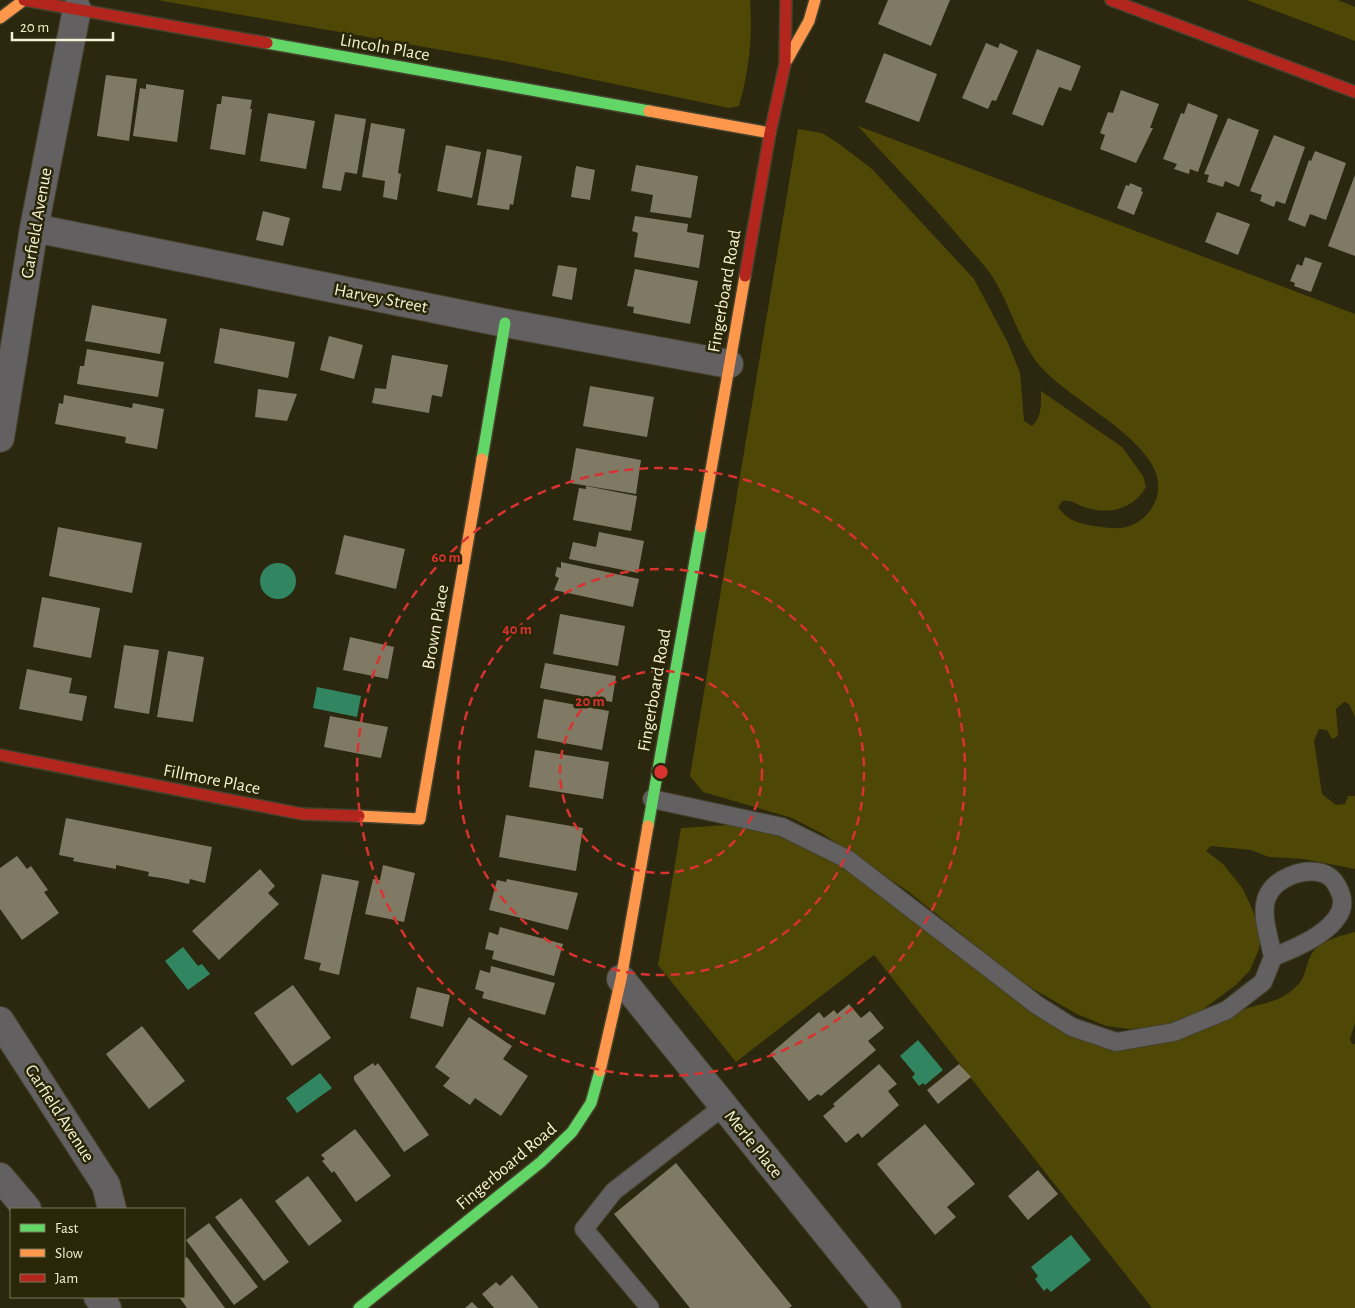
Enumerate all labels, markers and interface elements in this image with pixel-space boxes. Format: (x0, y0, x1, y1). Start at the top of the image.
scale bar (12, 10, 114, 42)
text: 20 m (20, 20, 49, 35)
street label: Lincoln Place (338, 31, 431, 65)
street label: Garfield Avenue (18, 166, 56, 280)
street label: Fingerboard Road (705, 228, 745, 354)
street label: Harvey Street (333, 281, 429, 317)
text: 60 m (431, 550, 461, 565)
street label: Brown Place (420, 583, 452, 671)
text: 40 m (502, 622, 532, 637)
street label: Fingerboard Road (635, 627, 675, 753)
text: 20 m (575, 694, 605, 709)
street label: Fillmore Place (162, 762, 262, 798)
centre of rings (652, 763, 670, 781)
street label: Garfield Avenue (21, 1062, 97, 1165)
street label: Merle Place (721, 1107, 786, 1182)
street label: Fingerboard Road (453, 1120, 560, 1214)
legend (10, 1208, 185, 1298)
text: Fast (55, 1221, 79, 1236)
text: Slow (55, 1246, 83, 1261)
text: Jam (55, 1271, 78, 1286)

